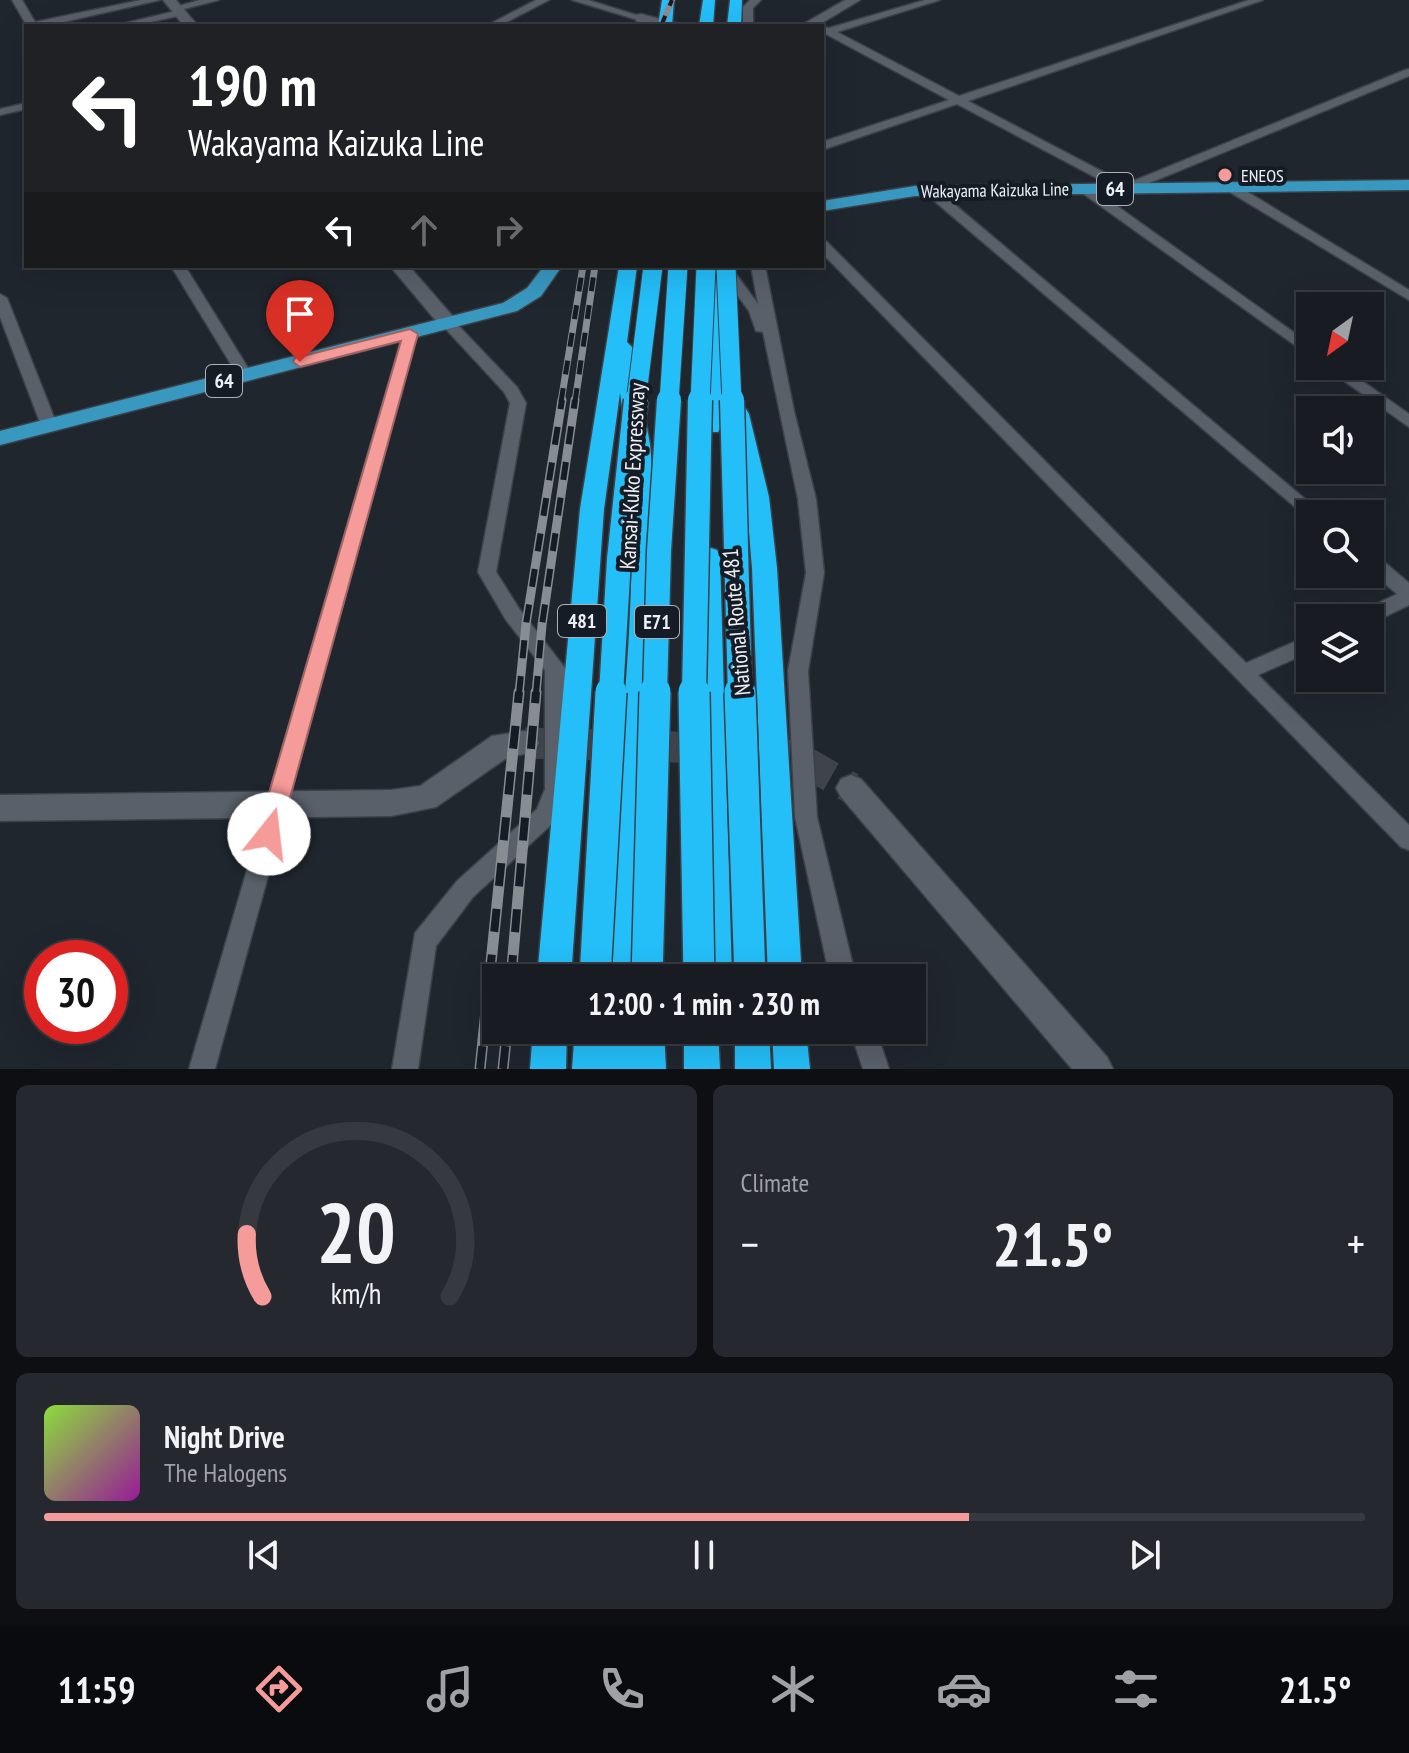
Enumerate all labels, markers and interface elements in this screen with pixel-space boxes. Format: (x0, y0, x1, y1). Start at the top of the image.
text: 190 m (188, 49, 317, 121)
icon: left (56, 56, 160, 160)
text: Wakayama Kaizuka Line (188, 119, 484, 166)
place label: ENEOS (1241, 164, 1284, 187)
marker: ENEOS (1216, 166, 1234, 184)
road number: 64 (1097, 173, 1133, 205)
street label: Wakayama Kaizuka Line (921, 177, 1069, 203)
icon: left (318, 208, 362, 252)
icon: ahead (402, 208, 446, 252)
icon: right (486, 208, 530, 252)
pin (266, 280, 334, 362)
icon: arrive (278, 292, 322, 336)
north arrow (1296, 292, 1384, 380)
map controls (1296, 292, 1384, 692)
road number: 64 (206, 365, 242, 397)
street label: Kansai-Kuko Expressway (613, 381, 651, 570)
button: sound (1296, 396, 1384, 484)
button: search (1296, 500, 1384, 588)
street label: National Route 481 (716, 547, 756, 697)
button: layers (1296, 604, 1384, 692)
road number: 481 (558, 605, 606, 637)
road number: E71 (635, 606, 679, 638)
position arrow (227, 792, 311, 876)
speed limit sign: 30 (24, 940, 128, 1044)
text: 12:00 · 1 min · 230 m (588, 984, 820, 1023)
text: Climate (741, 1166, 809, 1199)
text: 20 (316, 1178, 396, 1286)
text: 21.5° (992, 1205, 1113, 1283)
text: − (741, 1215, 759, 1272)
text: + (1347, 1215, 1365, 1272)
text: km/h (331, 1275, 382, 1312)
text: Night Drive (164, 1417, 285, 1456)
text: The Halogens (164, 1456, 287, 1489)
icon: previous (242, 1533, 286, 1577)
icon: pause (682, 1533, 726, 1577)
icon: next (1123, 1533, 1167, 1577)
icon: directions (251, 1661, 307, 1717)
icon: music (422, 1661, 478, 1717)
icon: phone (594, 1661, 650, 1717)
icon: climate (765, 1661, 821, 1717)
icon: car (936, 1661, 992, 1717)
icon: filters (1108, 1661, 1164, 1717)
text: 11:59 (58, 1666, 136, 1713)
text: 21.5° (1279, 1666, 1351, 1713)

